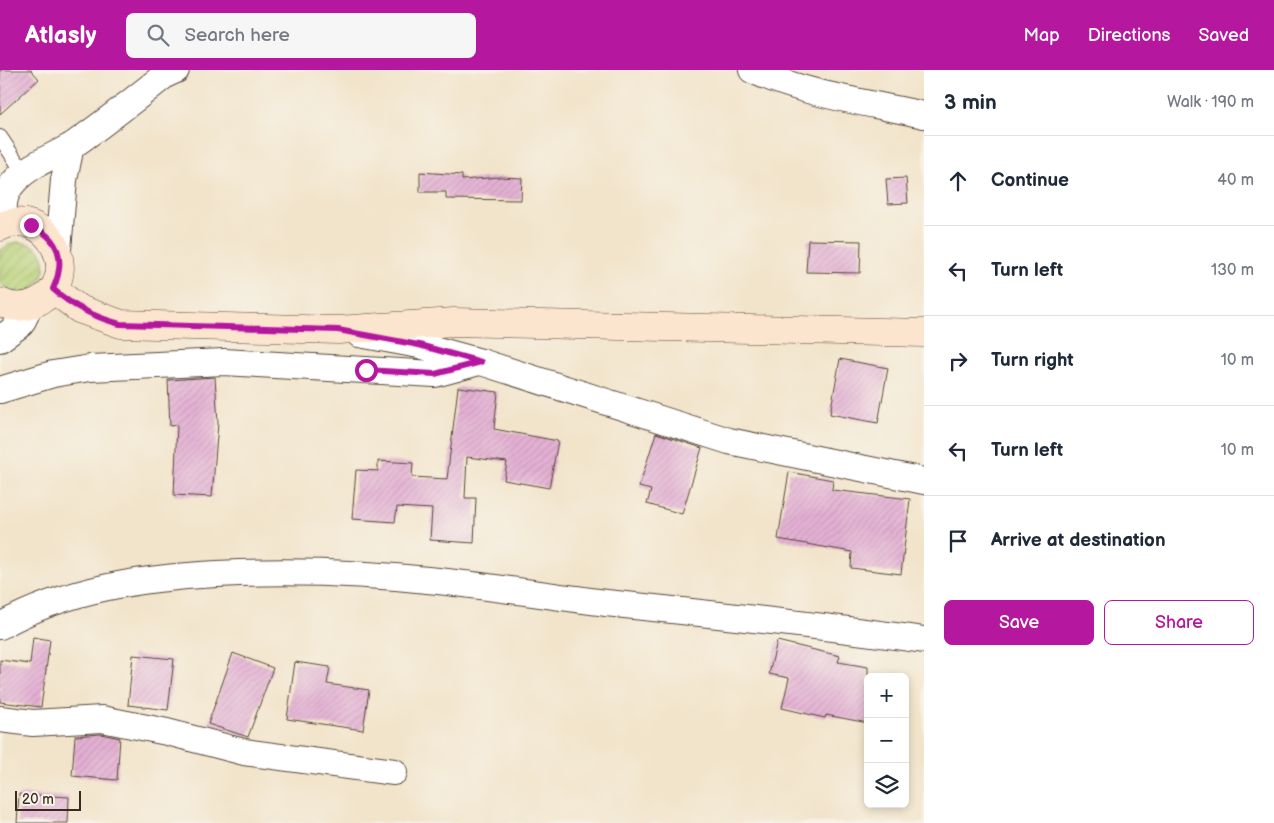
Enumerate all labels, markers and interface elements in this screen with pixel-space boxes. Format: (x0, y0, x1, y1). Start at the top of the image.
search box (126, 13, 476, 58)
text: Atlasly (25, 21, 96, 50)
icon: search (144, 21, 172, 49)
text: Search here (184, 24, 290, 47)
text: Map (1024, 25, 1060, 46)
text: Directions (1088, 25, 1170, 46)
text: Saved (1198, 25, 1249, 46)
text: 3 min (944, 90, 997, 115)
text: Walk · 190 m (1167, 93, 1254, 112)
icon: ahead (944, 167, 972, 195)
text: Continue (991, 169, 1069, 192)
text: 40 m (1217, 171, 1254, 190)
route end (20, 214, 43, 237)
icon: left (944, 257, 972, 285)
text: Turn left (991, 259, 1063, 282)
text: 130 m (1211, 261, 1254, 280)
icon: right (944, 347, 972, 375)
text: Turn right (991, 349, 1074, 372)
text: 10 m (1221, 351, 1254, 370)
route start (355, 359, 378, 382)
icon: left (944, 437, 972, 465)
text: Turn left (991, 439, 1063, 462)
text: 10 m (1221, 441, 1254, 460)
icon: arrive (944, 527, 972, 555)
text: Arrive at destination (991, 529, 1166, 552)
button: Save (944, 600, 1094, 645)
button: Share (1104, 600, 1254, 645)
map controls (864, 673, 909, 808)
button: + (864, 673, 909, 718)
button: − (864, 718, 909, 763)
button: layers (864, 763, 909, 808)
scale bar (15, 788, 81, 811)
text: 20 m (22, 791, 54, 808)

